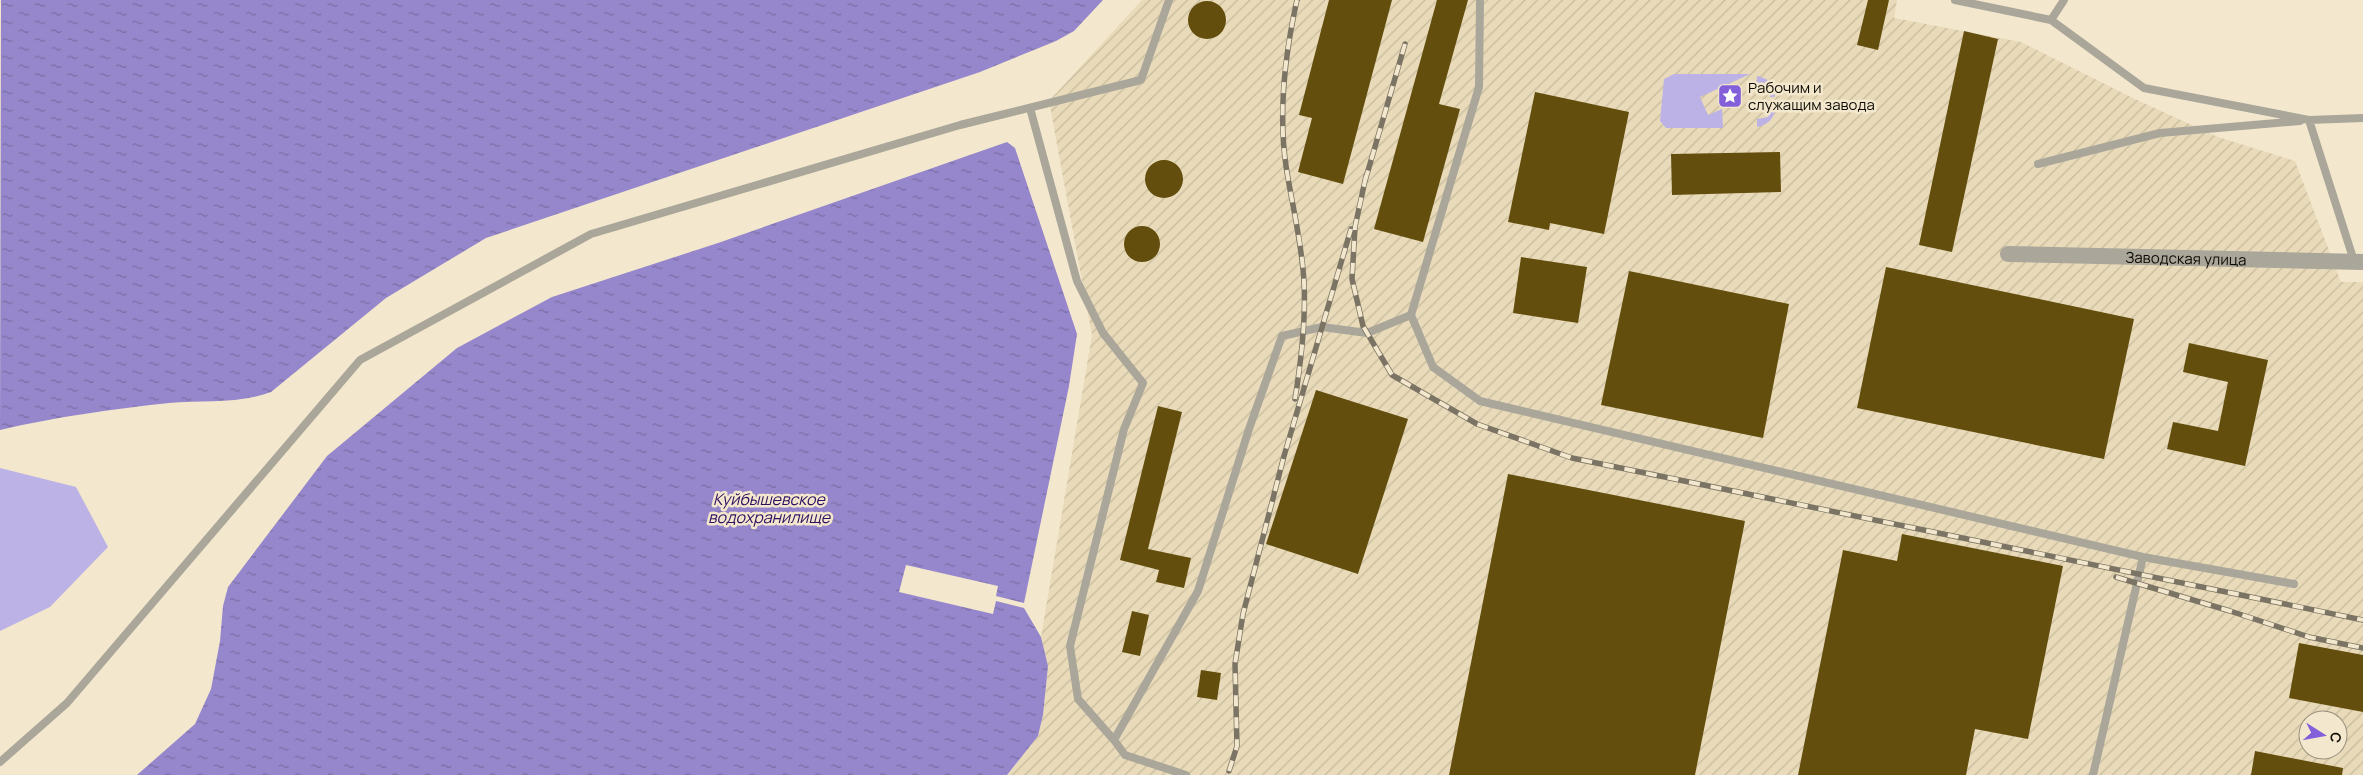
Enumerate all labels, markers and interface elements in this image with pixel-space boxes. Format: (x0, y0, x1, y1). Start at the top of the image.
place label: Рабочим и служащим завода (1748, 77, 1875, 115)
place icon: Рабочим и служащим завода (1717, 83, 1743, 109)
street label: Заводская улица (2125, 246, 2247, 270)
water label: Куйбышевское водохранилище (708, 488, 832, 528)
north arrow (2298, 710, 2348, 760)
text: С (2326, 731, 2347, 744)

